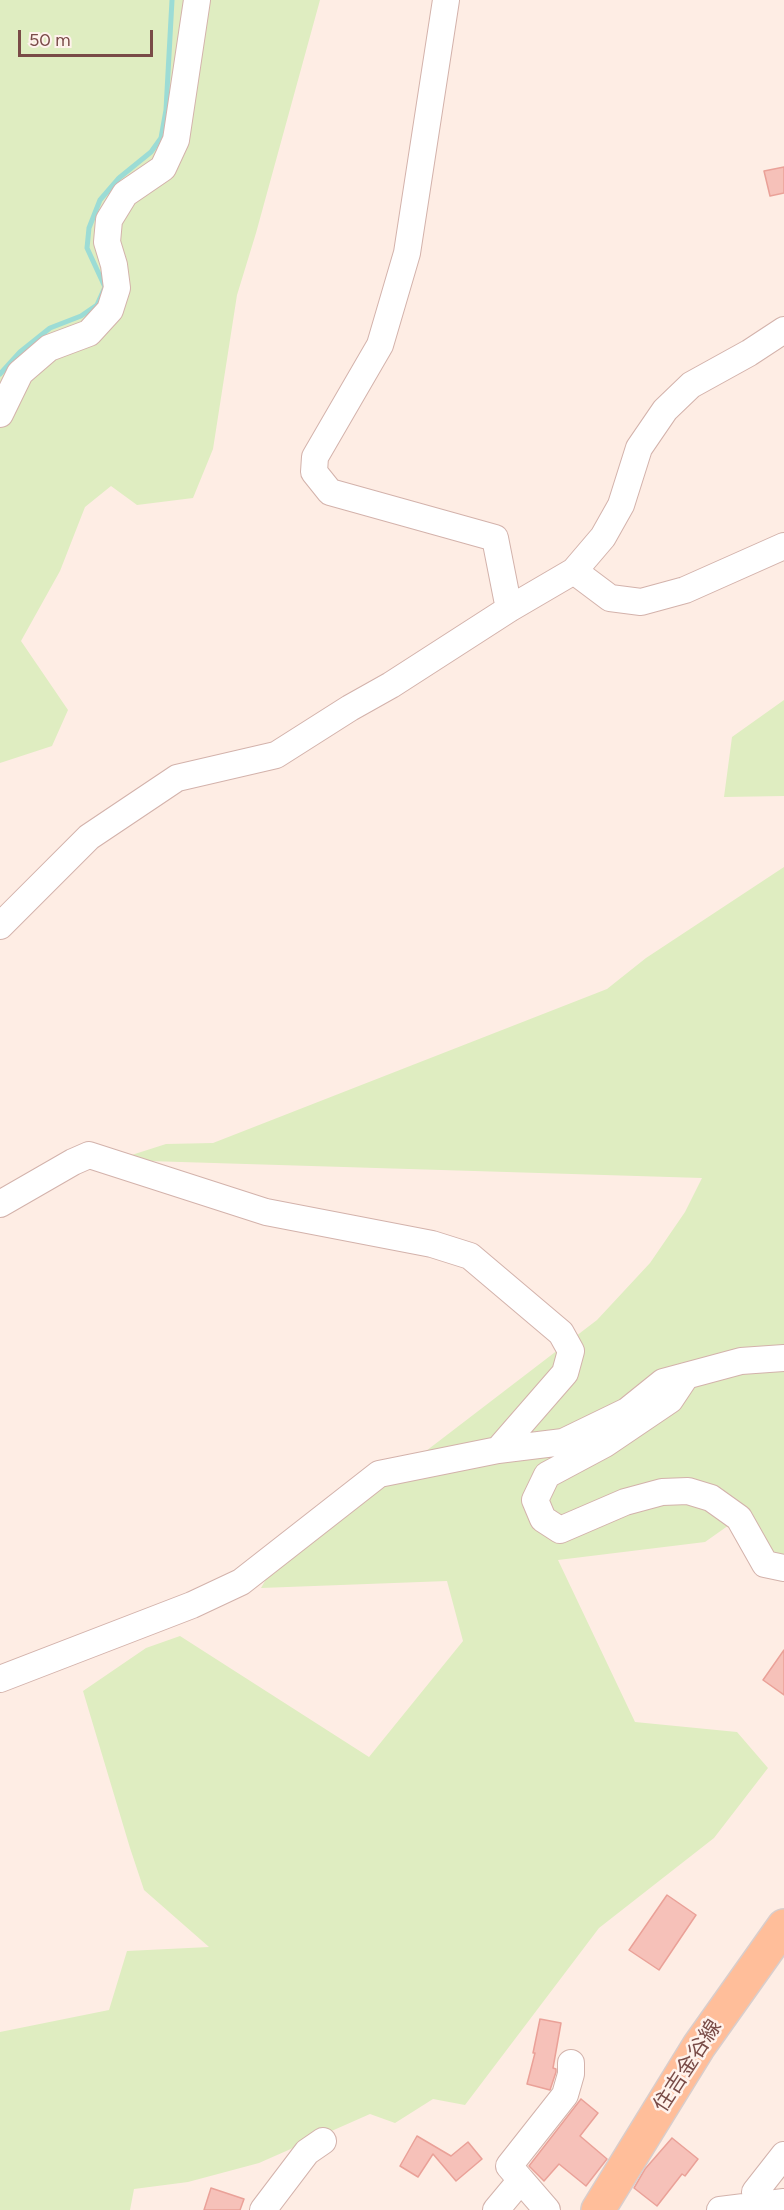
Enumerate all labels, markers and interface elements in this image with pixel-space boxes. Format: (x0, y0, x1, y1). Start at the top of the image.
scale bar (21, 18, 156, 56)
text: 50 m (29, 29, 71, 51)
street label: 住吉金谷線 (649, 2015, 727, 2117)

